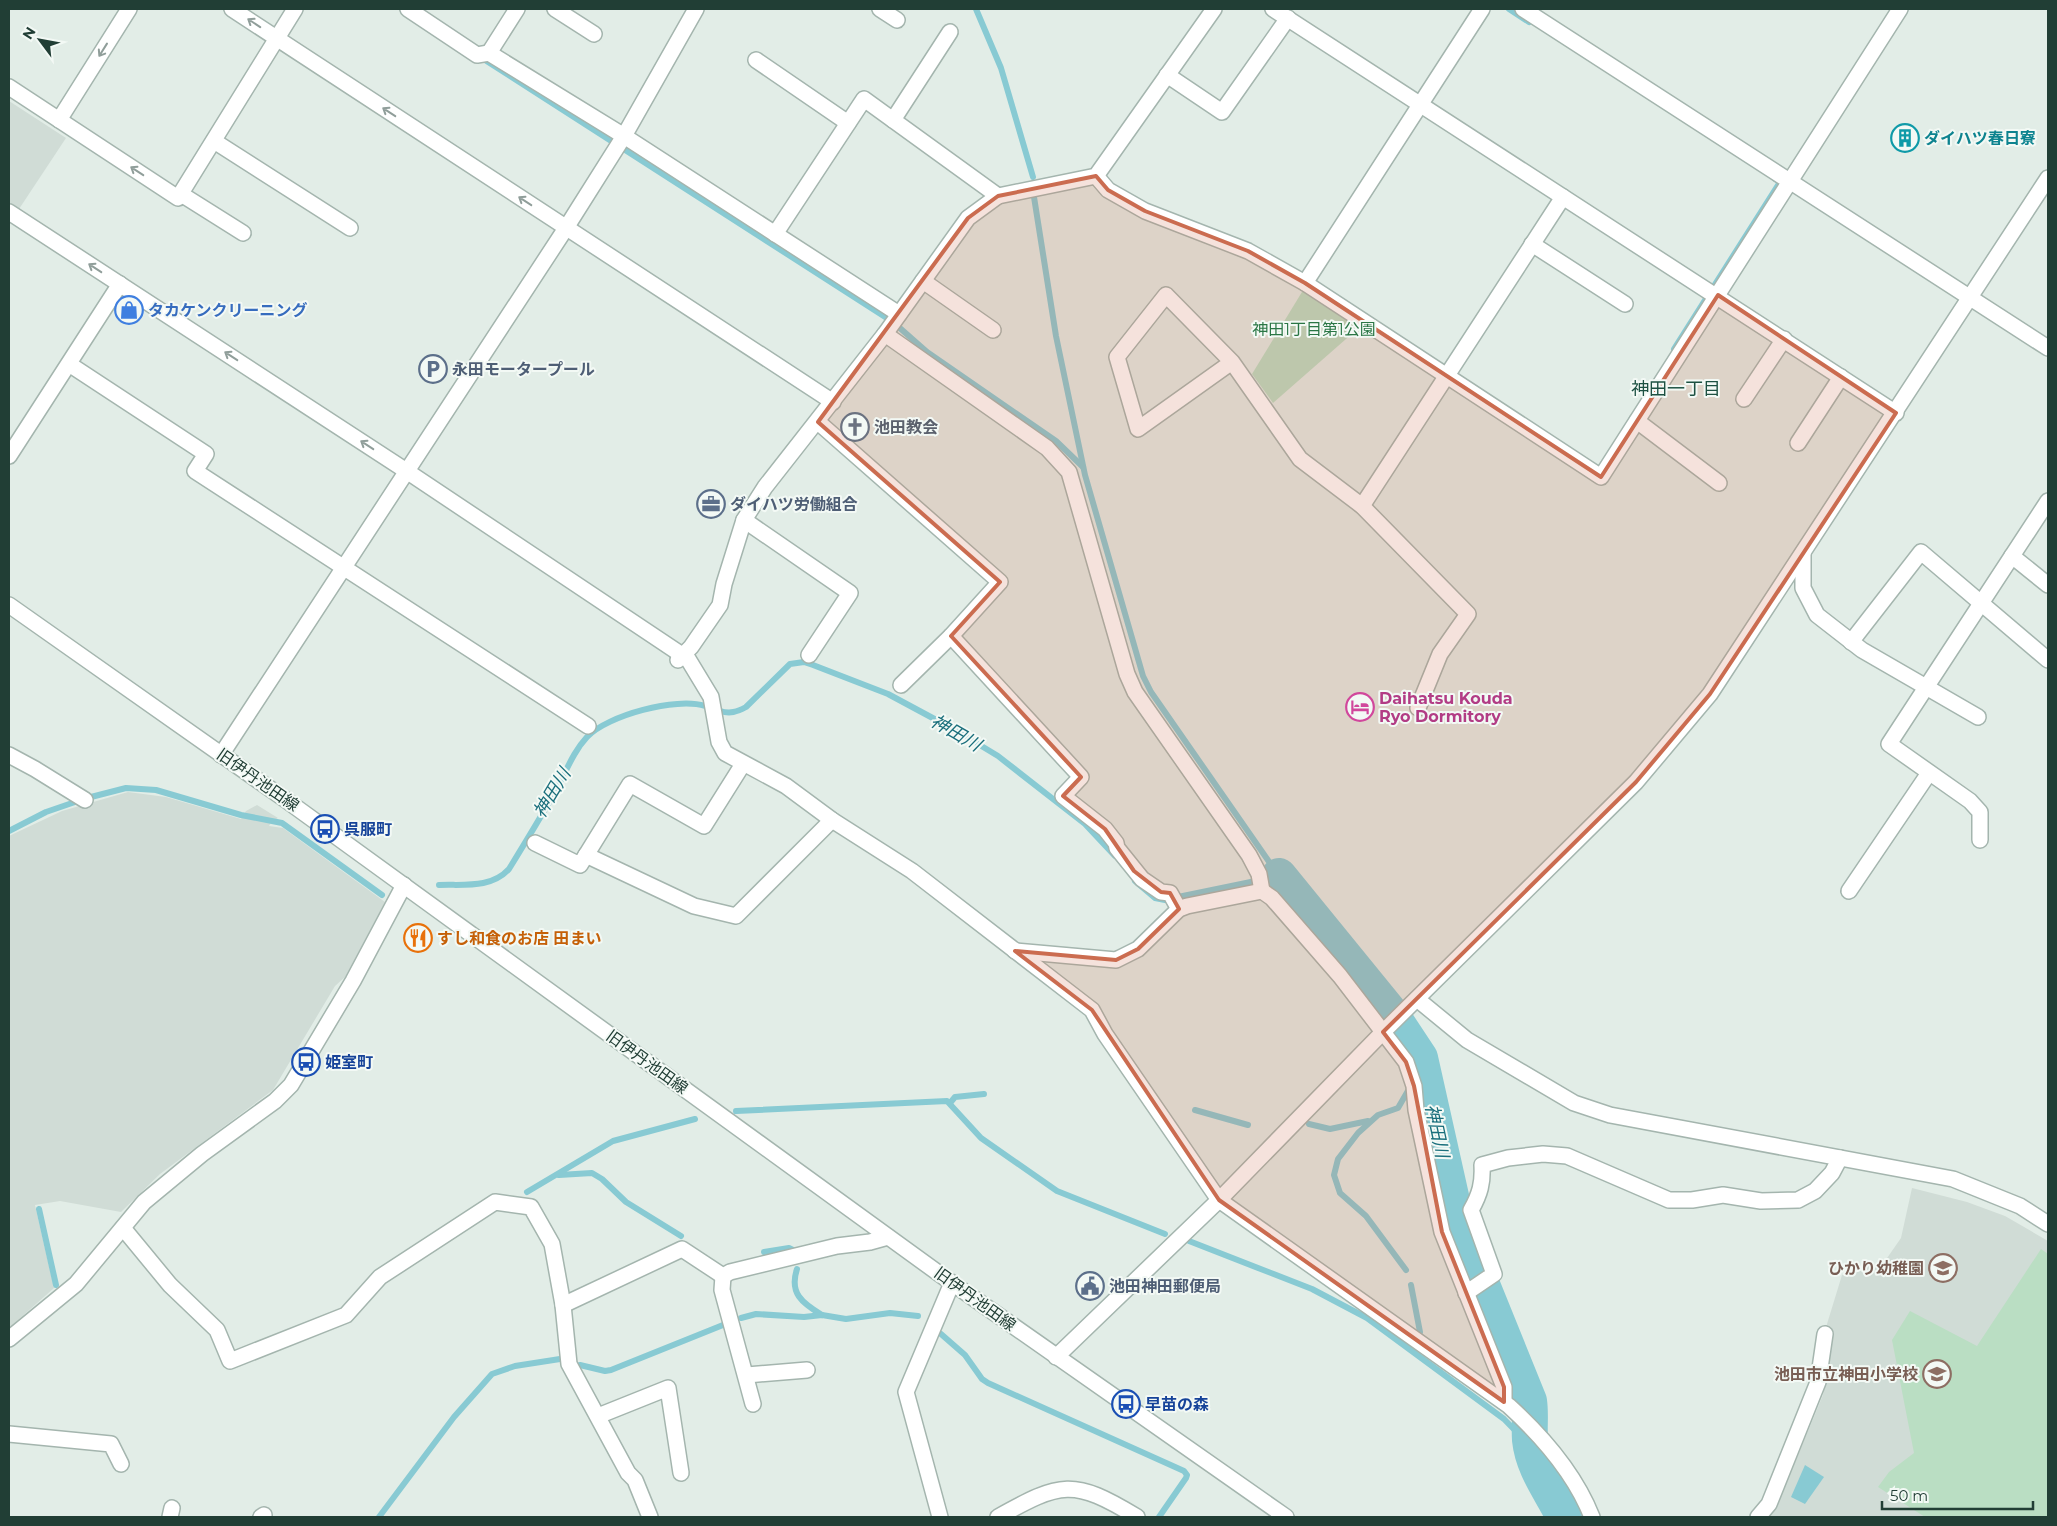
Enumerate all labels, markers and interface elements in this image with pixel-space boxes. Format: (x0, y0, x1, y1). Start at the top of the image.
north arrow (15, 15, 65, 65)
one-way arrow (247, 18, 261, 28)
text: N (18, 24, 40, 43)
one-way arrow (98, 42, 108, 56)
one-way arrow (383, 107, 397, 117)
building icon: ダイハツ春日寮 (1890, 123, 1920, 153)
place label: ダイハツ春日寮 (1924, 129, 2036, 148)
one-way arrow (131, 166, 145, 176)
one-way arrow (519, 196, 533, 206)
one-way arrow (89, 262, 103, 272)
shop icon: タカケンクリーニング (114, 295, 144, 325)
place label: タカケンクリーニング (148, 301, 308, 320)
park label: 神田1丁目第1公園 (1252, 320, 1376, 339)
one-way arrow (225, 351, 239, 361)
parking icon: 永田モータープール (418, 354, 448, 384)
place label: 永田モータープール (452, 360, 595, 379)
district label: 神田一丁目 (1631, 378, 1721, 400)
church icon: 池田教会 (840, 412, 870, 442)
place label: 池田教会 (874, 418, 938, 437)
one-way arrow (361, 440, 375, 450)
office icon: ダイハツ労働組合 (696, 489, 726, 519)
place label: ダイハツ労働組合 (730, 495, 858, 514)
place label: Daihatsu Kouda Ryo Dormitory (1379, 689, 1513, 726)
hotel icon: Daihatsu Kouda Ryo Dormitory (1345, 692, 1375, 722)
water label: 神田川 (927, 710, 987, 757)
street label: 旧伊丹池田線 (213, 745, 303, 815)
water label: 神田川 (529, 762, 576, 822)
bus stop icon: 呉服町 (310, 814, 340, 844)
place label: 呉服町 (344, 820, 392, 839)
restaurant icon: すし和食のお店 田まい (403, 923, 433, 953)
place label: すし和食のお店 田まい (437, 929, 602, 948)
street label: 旧伊丹池田線 (603, 1026, 691, 1098)
bus stop icon: 姫室町 (291, 1047, 321, 1077)
place label: 姫室町 (325, 1053, 373, 1072)
water label: 神田川 (1421, 1102, 1454, 1162)
school or university icon: ひかり幼稚園 (1928, 1253, 1958, 1283)
place label: ひかり幼稚園 (1828, 1259, 1924, 1278)
street label: 旧伊丹池田線 (931, 1263, 1019, 1335)
public building icon: 池田神田郵便局 (1075, 1271, 1105, 1301)
place label: 池田神田郵便局 (1109, 1277, 1221, 1296)
school or university icon: 池田市立神田小学校 (1922, 1359, 1952, 1389)
place label: 池田市立神田小学校 (1774, 1365, 1918, 1384)
bus stop icon: 早苗の森 (1111, 1389, 1141, 1419)
place label: 早苗の森 (1145, 1395, 1209, 1414)
scale bar (1882, 1478, 2033, 1510)
text: 50 m (1890, 1486, 1928, 1505)

